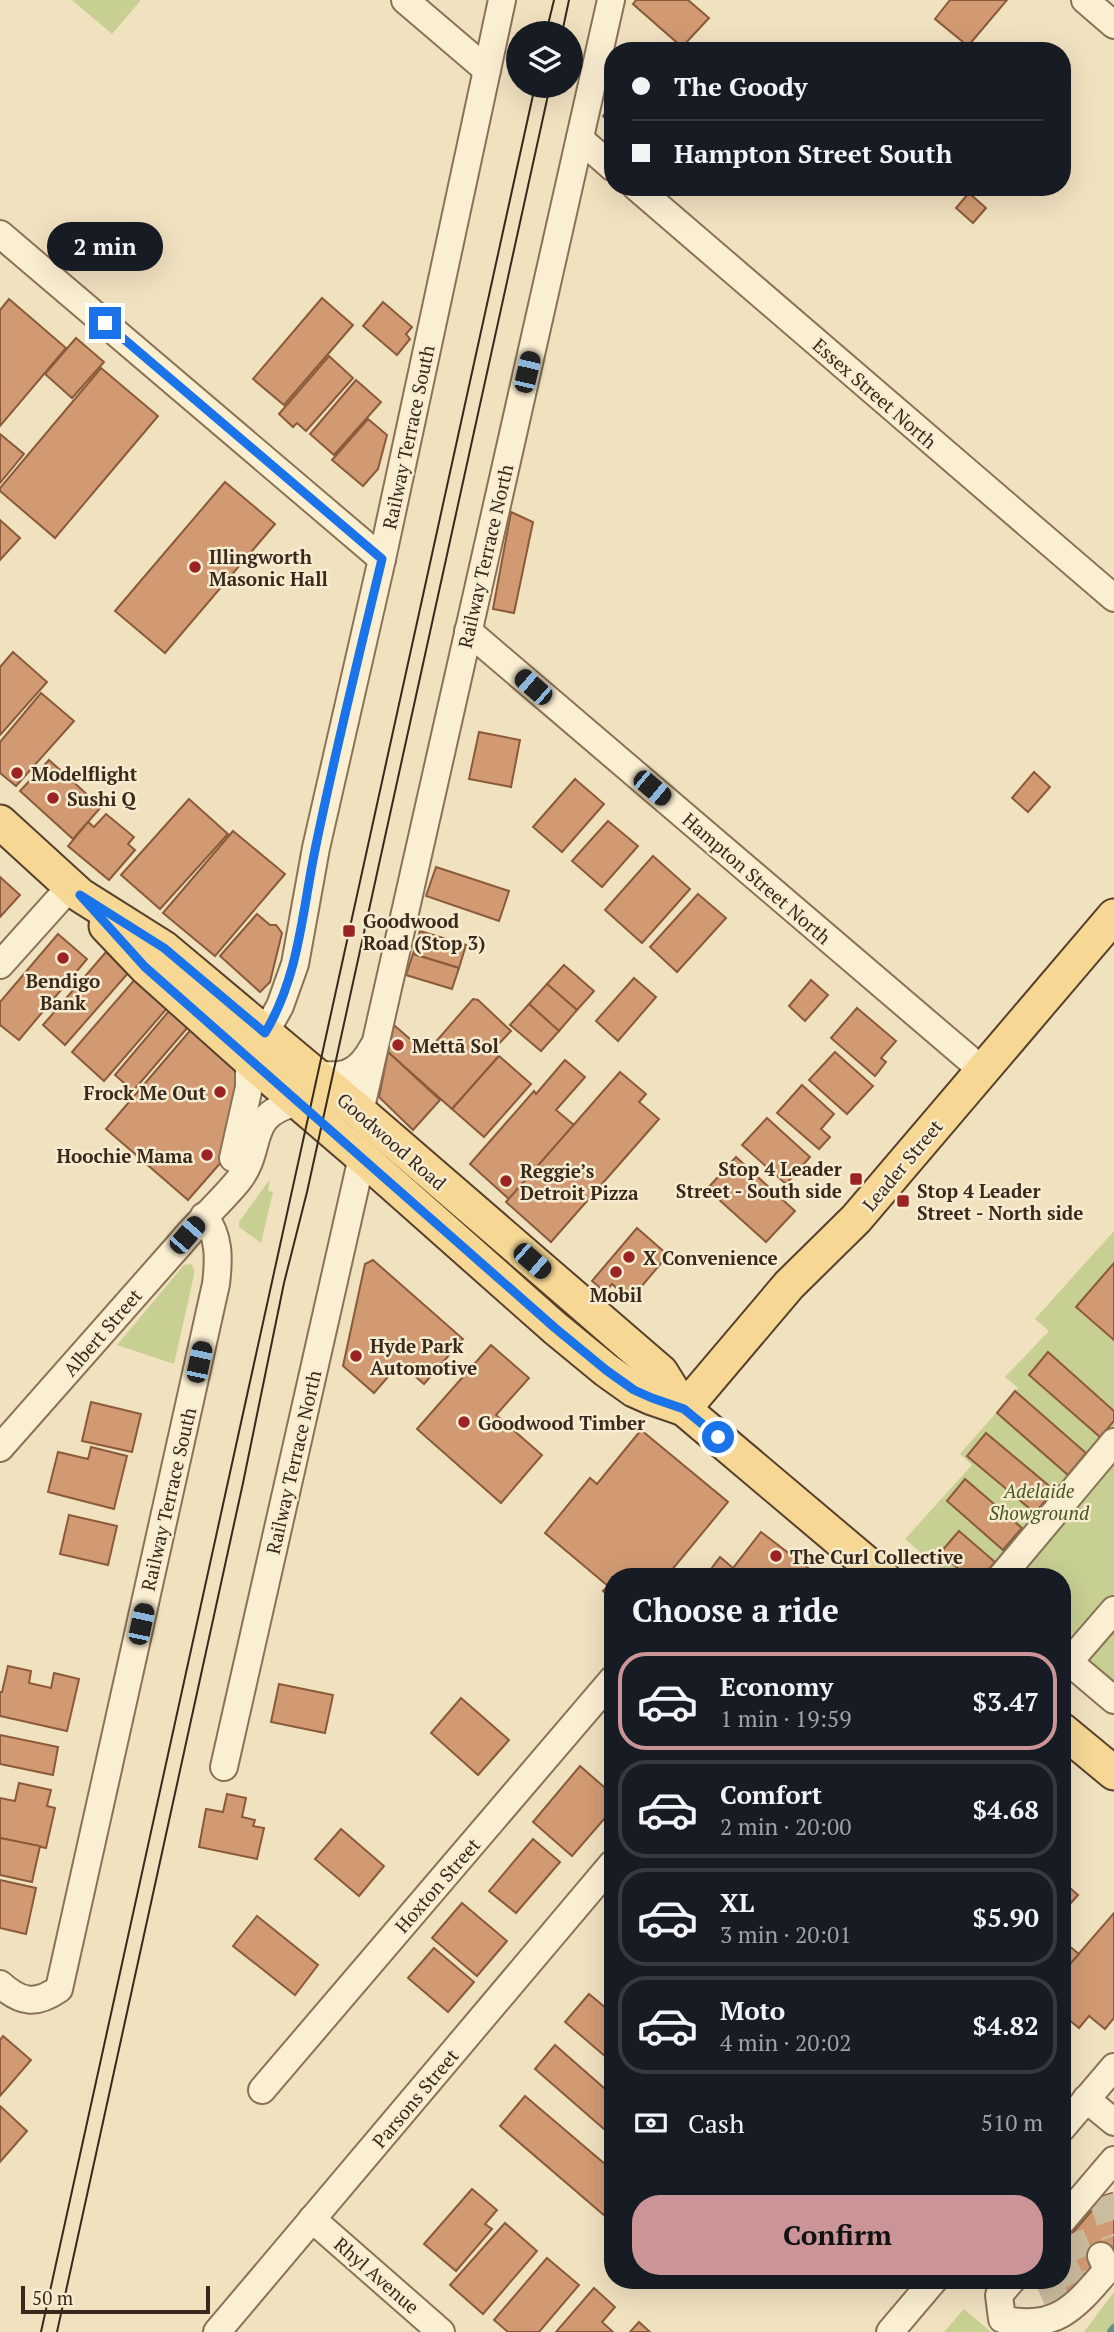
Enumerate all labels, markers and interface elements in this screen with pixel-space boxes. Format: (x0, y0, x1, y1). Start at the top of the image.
map controls (506, 21, 583, 98)
button: layers (506, 21, 583, 98)
text: The Goody (674, 69, 808, 103)
text: Hampton Street South (674, 136, 952, 170)
callout: 2 min (47, 222, 163, 270)
text: 2 min (74, 231, 136, 262)
route end (89, 307, 121, 339)
street label: Essex Street North (808, 332, 942, 454)
street label: Railway Terrace South (376, 343, 440, 531)
car (513, 349, 542, 395)
street label: Railway Terrace North (452, 462, 518, 650)
place label: Illingworth Masonic Hall (209, 544, 328, 591)
marker: Illingworth Masonic Hall (187, 559, 203, 575)
car (511, 665, 556, 709)
place label: Modelflight (31, 761, 138, 786)
marker: Modelflight (9, 765, 25, 781)
car (630, 766, 675, 810)
place label: Sushi Q (67, 786, 137, 811)
marker: Sushi Q (45, 790, 61, 806)
street label: Hampton Street North (677, 807, 837, 949)
place label: Goodwood Road (Stop 3) (363, 908, 485, 955)
marker: Goodwood Road (Stop 3) (341, 923, 357, 939)
marker: Bendigo Bank (55, 950, 71, 966)
place label: Bendigo Bank (26, 968, 100, 1015)
place label: Mettā Sol (412, 1033, 499, 1058)
marker: Mettā Sol (390, 1037, 406, 1053)
place label: Frock Me Out (83, 1080, 206, 1105)
marker: Frock Me Out (212, 1084, 228, 1100)
street label: Goodwood Road (332, 1087, 452, 1196)
street label: Leader Street (856, 1114, 948, 1216)
place label: Hoochie Mama (56, 1143, 193, 1168)
marker: Hoochie Mama (199, 1147, 215, 1163)
place label: Stop 4 Leader Street - South side (676, 1156, 843, 1203)
place label: Reggie’s Detroit Pizza (520, 1158, 639, 1205)
marker: Stop 4 Leader Street - South side (848, 1171, 864, 1187)
marker: Reggie’s Detroit Pizza (498, 1173, 514, 1189)
place label: Stop 4 Leader Street - North side (917, 1178, 1083, 1225)
marker: Stop 4 Leader Street - North side (895, 1193, 911, 1209)
car (166, 1212, 209, 1258)
car (510, 1239, 555, 1283)
place label: X Convenience (643, 1245, 778, 1270)
marker: X Convenience (621, 1249, 637, 1265)
marker: Mobil (608, 1264, 624, 1280)
place label: Mobil (590, 1282, 642, 1307)
street label: Albert Street (57, 1283, 147, 1381)
place label: Hyde Park Automotive (370, 1333, 477, 1380)
car (185, 1339, 214, 1385)
marker: Hyde Park Automotive (348, 1348, 364, 1364)
street label: Railway Terrace North (260, 1368, 326, 1556)
street label: Railway Terrace South (135, 1405, 201, 1593)
place label: Goodwood Timber (478, 1410, 646, 1435)
marker: Goodwood Timber (456, 1414, 472, 1430)
route start (702, 1421, 734, 1453)
park label: Adelaide Showground (989, 1478, 1090, 1525)
place label: The Curl Collective (790, 1544, 963, 1569)
marker: The Curl Collective (768, 1548, 784, 1564)
text: Choose a ride (632, 1589, 839, 1631)
car (127, 1601, 156, 1647)
text: Economy (720, 1669, 833, 1703)
icon: car (636, 1670, 699, 1733)
text: $3.47 (973, 1684, 1039, 1718)
text: 1 min · 19:59 (720, 1703, 852, 1734)
text: Comfort (720, 1777, 822, 1811)
icon: car (636, 1778, 699, 1841)
text: $4.68 (973, 1792, 1039, 1826)
text: 2 min · 20:00 (720, 1811, 852, 1842)
street label: Hoxton Street (389, 1832, 485, 1938)
text: XL (720, 1885, 754, 1919)
icon: car (636, 1886, 699, 1949)
text: $5.90 (973, 1900, 1039, 1934)
text: 3 min · 20:01 (720, 1919, 852, 1950)
text: Moto (720, 1993, 785, 2027)
icon: car (636, 1994, 699, 2057)
text: $4.82 (973, 2008, 1039, 2042)
text: 4 min · 20:02 (720, 2027, 852, 2058)
street label: Parsons Street (366, 2043, 464, 2153)
icon: cash (632, 2104, 670, 2142)
text: Cash (688, 2106, 744, 2140)
text: 510 m (981, 2107, 1043, 2138)
button: Confirm (632, 2195, 1043, 2275)
street label: Rhyl Avenue (329, 2231, 425, 2319)
scale bar (21, 2283, 210, 2315)
text: 50 m (32, 2285, 73, 2310)

